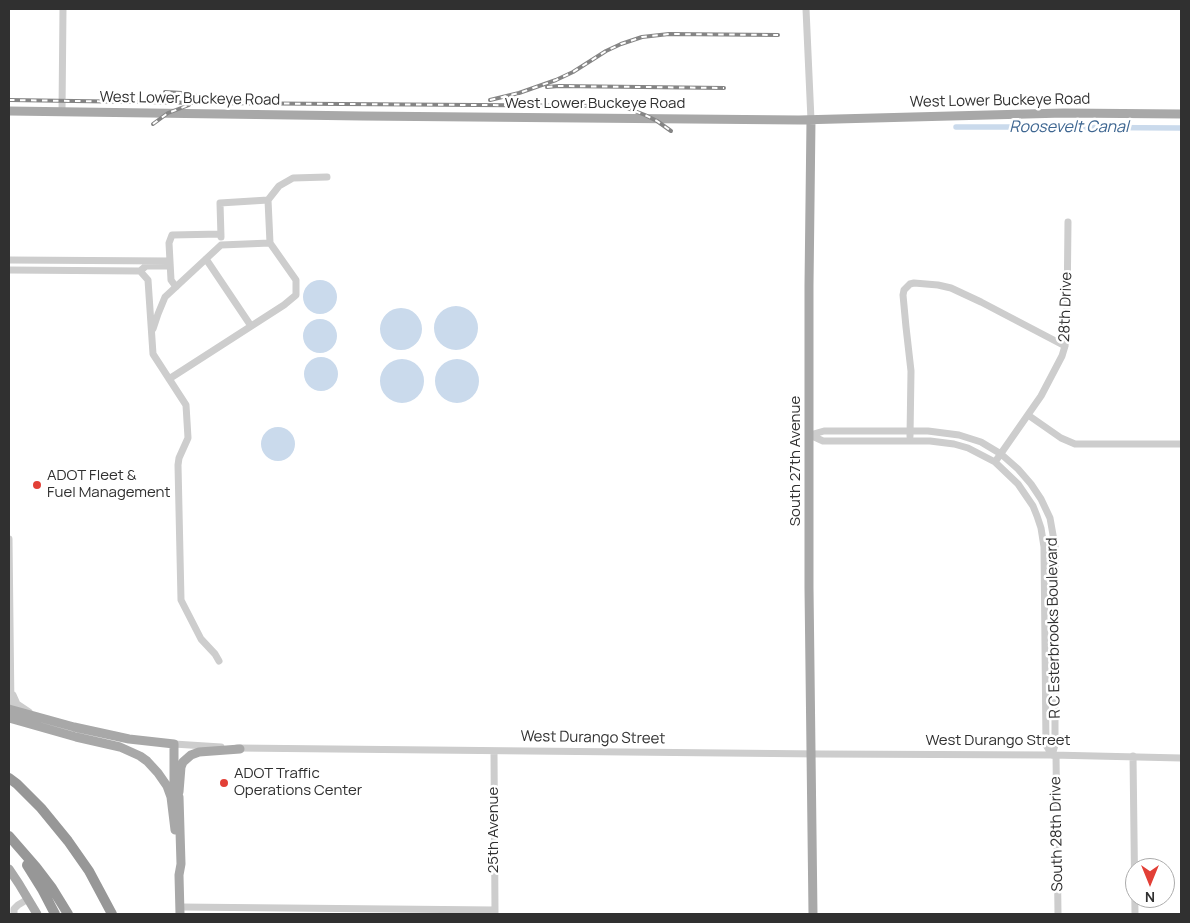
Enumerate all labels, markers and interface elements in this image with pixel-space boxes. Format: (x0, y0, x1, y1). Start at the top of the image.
street label: West Lower Buckeye Road (100, 88, 280, 110)
street label: West Lower Buckeye Road (910, 90, 1090, 112)
street label: West Lower Buckeye Road (505, 95, 685, 113)
water label: Roosevelt Canal (1009, 118, 1129, 138)
street label: 28th Drive (1056, 272, 1076, 342)
street label: South 27th Avenue (787, 396, 805, 526)
place label: ADOT Fleet & Fuel Management (47, 467, 170, 502)
marker: ADOT Fleet & Fuel Management (31, 479, 43, 491)
street label: R C Esterbrooks Boulevard (1043, 537, 1065, 719)
street label: West Durango Street (520, 728, 666, 748)
street label: West Durango Street (926, 732, 1070, 750)
place label: ADOT Traffic Operations Center (234, 765, 362, 800)
street label: South 28th Drive (1047, 776, 1067, 892)
marker: ADOT Traffic Operations Center (218, 777, 230, 789)
street label: 25th Avenue (485, 787, 503, 873)
north arrow (1125, 858, 1175, 908)
text: N (1145, 888, 1155, 907)

